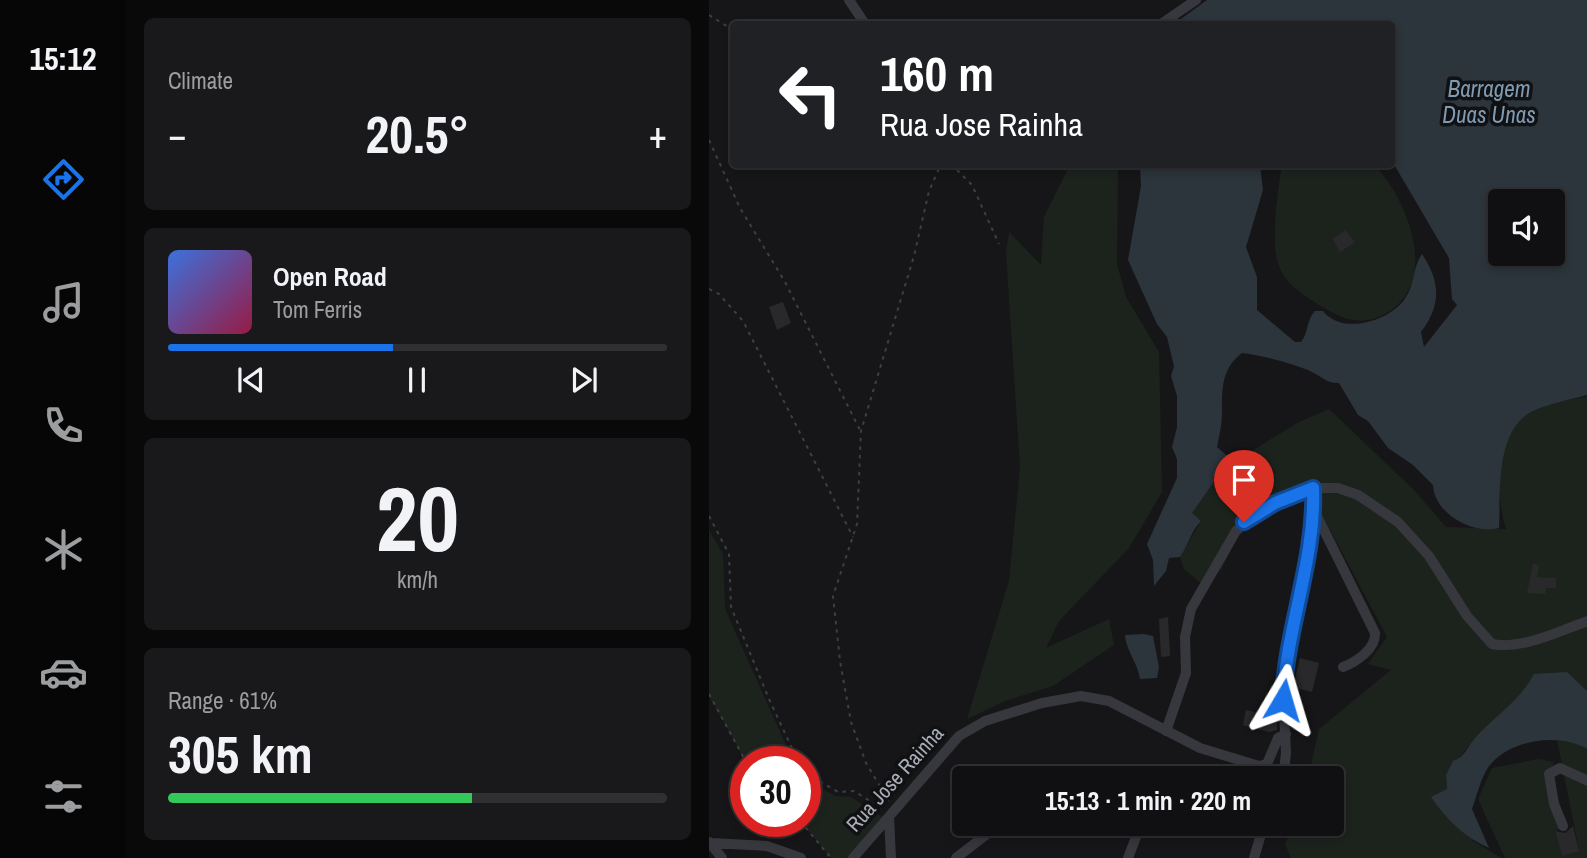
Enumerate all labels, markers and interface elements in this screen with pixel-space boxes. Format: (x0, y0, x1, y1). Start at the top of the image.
text: 15:12 (29, 37, 97, 80)
text: 160 m (880, 40, 994, 106)
icon: left (765, 49, 856, 140)
text: Climate (168, 65, 233, 96)
water label: Barragem Duas Unas (1442, 73, 1536, 130)
text: 20.5° (366, 99, 469, 169)
text: Rua Jose Rainha (880, 103, 1083, 146)
text: − (168, 109, 186, 160)
text: + (649, 109, 667, 160)
icon: directions (39, 155, 88, 204)
map controls (1488, 189, 1565, 266)
button: sound (1488, 189, 1565, 266)
text: Open Road (273, 259, 387, 294)
icon: music (39, 278, 88, 327)
text: Tom Ferris (273, 294, 362, 325)
icon: previous (232, 361, 270, 399)
icon: pause (398, 361, 436, 399)
icon: next (565, 361, 603, 399)
icon: phone (39, 401, 88, 450)
pin (1214, 450, 1274, 522)
text: 20 (376, 457, 459, 579)
icon: arrive (1225, 461, 1263, 499)
icon: climate (39, 525, 88, 574)
text: km/h (397, 564, 438, 595)
icon: car (39, 648, 88, 697)
position arrow (1246, 663, 1320, 737)
text: Range · 61% (168, 685, 277, 716)
text: 305 km (168, 719, 313, 789)
street label: Rua Jose Rainha (839, 719, 950, 838)
speed limit sign: 30 (730, 746, 821, 837)
icon: filters (39, 772, 88, 821)
text: 15:13 · 1 min · 220 m (1045, 783, 1251, 818)

